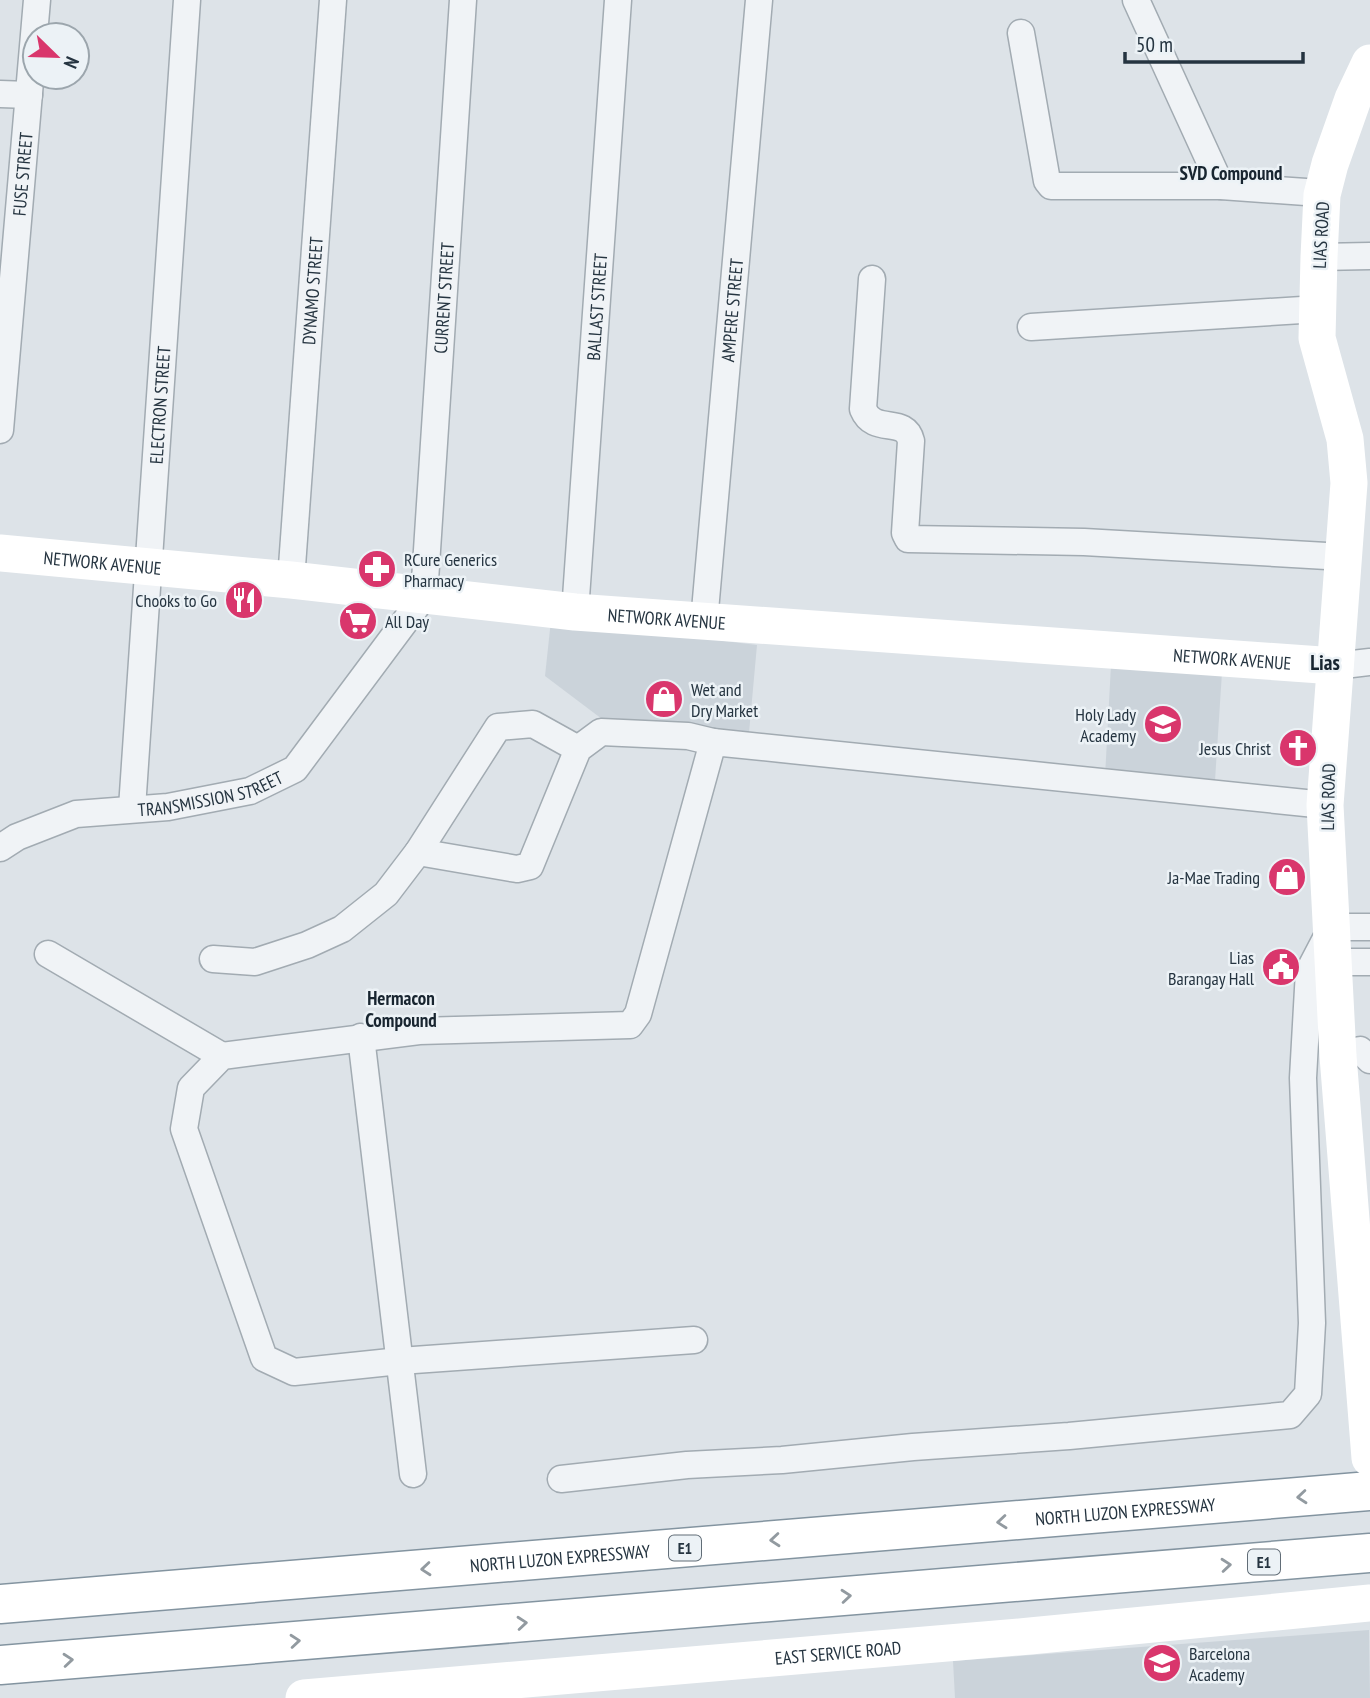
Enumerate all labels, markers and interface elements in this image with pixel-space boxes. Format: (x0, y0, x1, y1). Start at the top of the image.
north arrow (21, 21, 91, 91)
scale bar (1125, 21, 1304, 65)
text: 50 m (1136, 31, 1173, 58)
text: N (59, 53, 85, 72)
street label: FUSE STREET (7, 131, 37, 217)
district label: SVD Compound (1179, 161, 1283, 185)
street label: LIAS ROAD (1308, 201, 1334, 269)
street label: DYNAMO STREET (297, 236, 327, 346)
street label: CURRENT STREET (428, 241, 459, 354)
street label: BALLAST STREET (581, 252, 612, 361)
street label: AMPERE STREET (716, 257, 748, 363)
street label: ELECTRON STREET (144, 345, 175, 465)
street label: NETWORK AVENUE (43, 546, 162, 579)
pharmacy icon: RCure Generics Pharmacy (356, 548, 398, 590)
place label: RCure Generics Pharmacy (404, 548, 497, 592)
restaurant icon: Chooks to Go (223, 579, 265, 621)
place label: Chooks to Go (135, 589, 217, 612)
supermarket icon: All Day (337, 600, 379, 642)
street label: NETWORK AVENUE (607, 603, 726, 634)
place label: All Day (385, 610, 429, 633)
street label: NETWORK AVENUE (1173, 643, 1292, 674)
district label: Lias (1310, 649, 1340, 676)
shop icon: Wet and Dry Market (643, 678, 685, 720)
place label: Wet and Dry Market (691, 678, 758, 722)
place label: Holy Lady Academy (1075, 703, 1136, 747)
school or university icon: Holy Lady Academy (1142, 703, 1184, 745)
church icon: Jesus Christ (1277, 727, 1319, 769)
place label: Jesus Christ (1198, 737, 1271, 760)
street label: LIAS ROAD (1316, 763, 1340, 831)
street label: TRANSMISSION STREET (137, 765, 287, 821)
shop icon: Ja-Mae Trading (1266, 856, 1308, 898)
place label: Ja-Mae Trading (1167, 866, 1260, 889)
place label: Lias Barangay Hall (1168, 946, 1255, 990)
public building icon: Lias Barangay Hall (1260, 946, 1302, 988)
district label: Hermacon Compound (365, 986, 437, 1032)
one-way arrow (1296, 1489, 1307, 1504)
street label: NORTH LUZON EXPRESSWAY (1034, 1492, 1217, 1530)
one-way arrow (996, 1514, 1007, 1529)
one-way arrow (769, 1532, 780, 1547)
road number: E1 (669, 1536, 701, 1560)
street label: NORTH LUZON EXPRESSWAY (469, 1539, 652, 1577)
road number: E1 (1248, 1550, 1280, 1574)
one-way arrow (1220, 1558, 1231, 1573)
one-way arrow (421, 1561, 432, 1576)
one-way arrow (841, 1589, 852, 1604)
one-way arrow (516, 1616, 527, 1631)
one-way arrow (290, 1634, 301, 1649)
street label: EAST SERVICE ROAD (774, 1636, 902, 1669)
school or university icon: Barcelona Academy (1141, 1642, 1183, 1684)
place label: Barcelona Academy (1189, 1642, 1250, 1686)
one-way arrow (63, 1653, 74, 1668)

